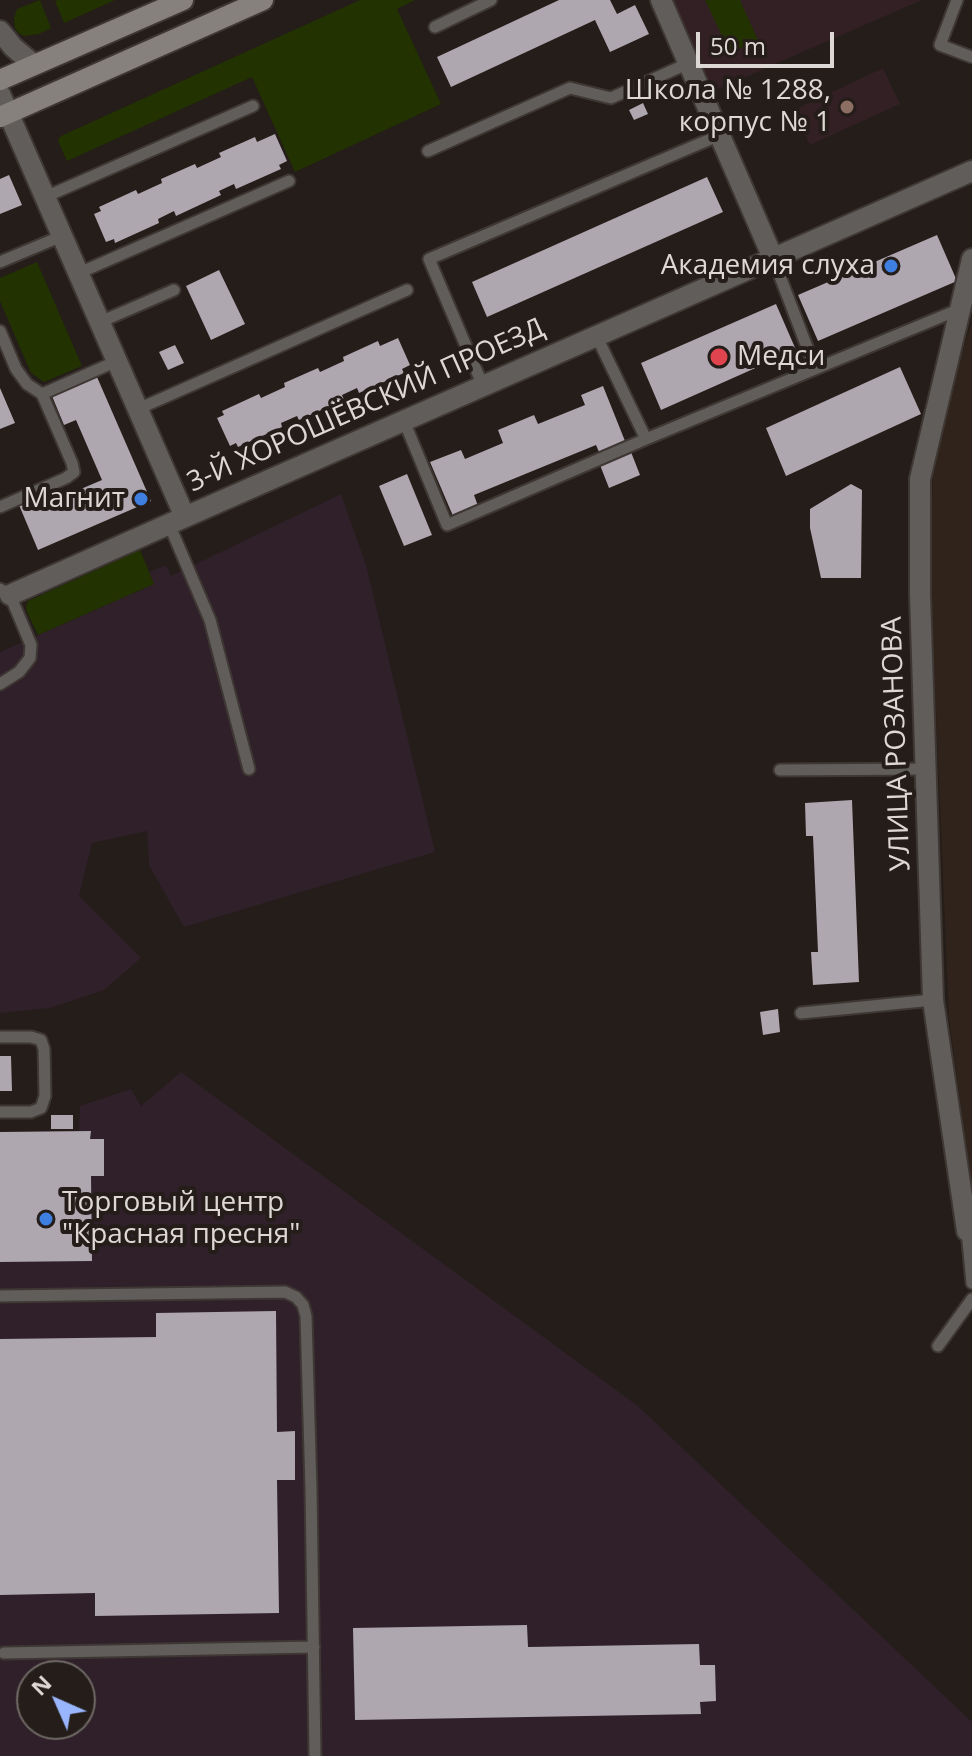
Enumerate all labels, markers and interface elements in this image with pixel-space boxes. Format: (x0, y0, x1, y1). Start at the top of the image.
scale bar (700, 16, 838, 66)
text: 50 m (710, 29, 766, 62)
place label: Школа № 1288, корпус № 1 (625, 74, 831, 140)
marker: Школа № 1288, корпус № 1 (838, 98, 856, 116)
place label: Академия слуха (661, 249, 875, 283)
marker: Академия слуха (882, 257, 900, 275)
street label: 3-Й ХОРОШЁВСКИЙ ПРОЕЗД (182, 312, 550, 500)
place label: Медси (737, 340, 825, 374)
marker: Медси (708, 346, 730, 368)
place label: Магнит (23, 482, 125, 516)
marker: Магнит (132, 490, 150, 508)
street label: УЛИЦА РОЗАНОВА (876, 616, 918, 872)
place label: Торговый центр "Красная пресня" (62, 1186, 300, 1252)
marker: Торговый центр "Красная пресня" (37, 1210, 55, 1228)
north arrow (16, 1660, 96, 1740)
text: N (24, 1668, 57, 1701)

